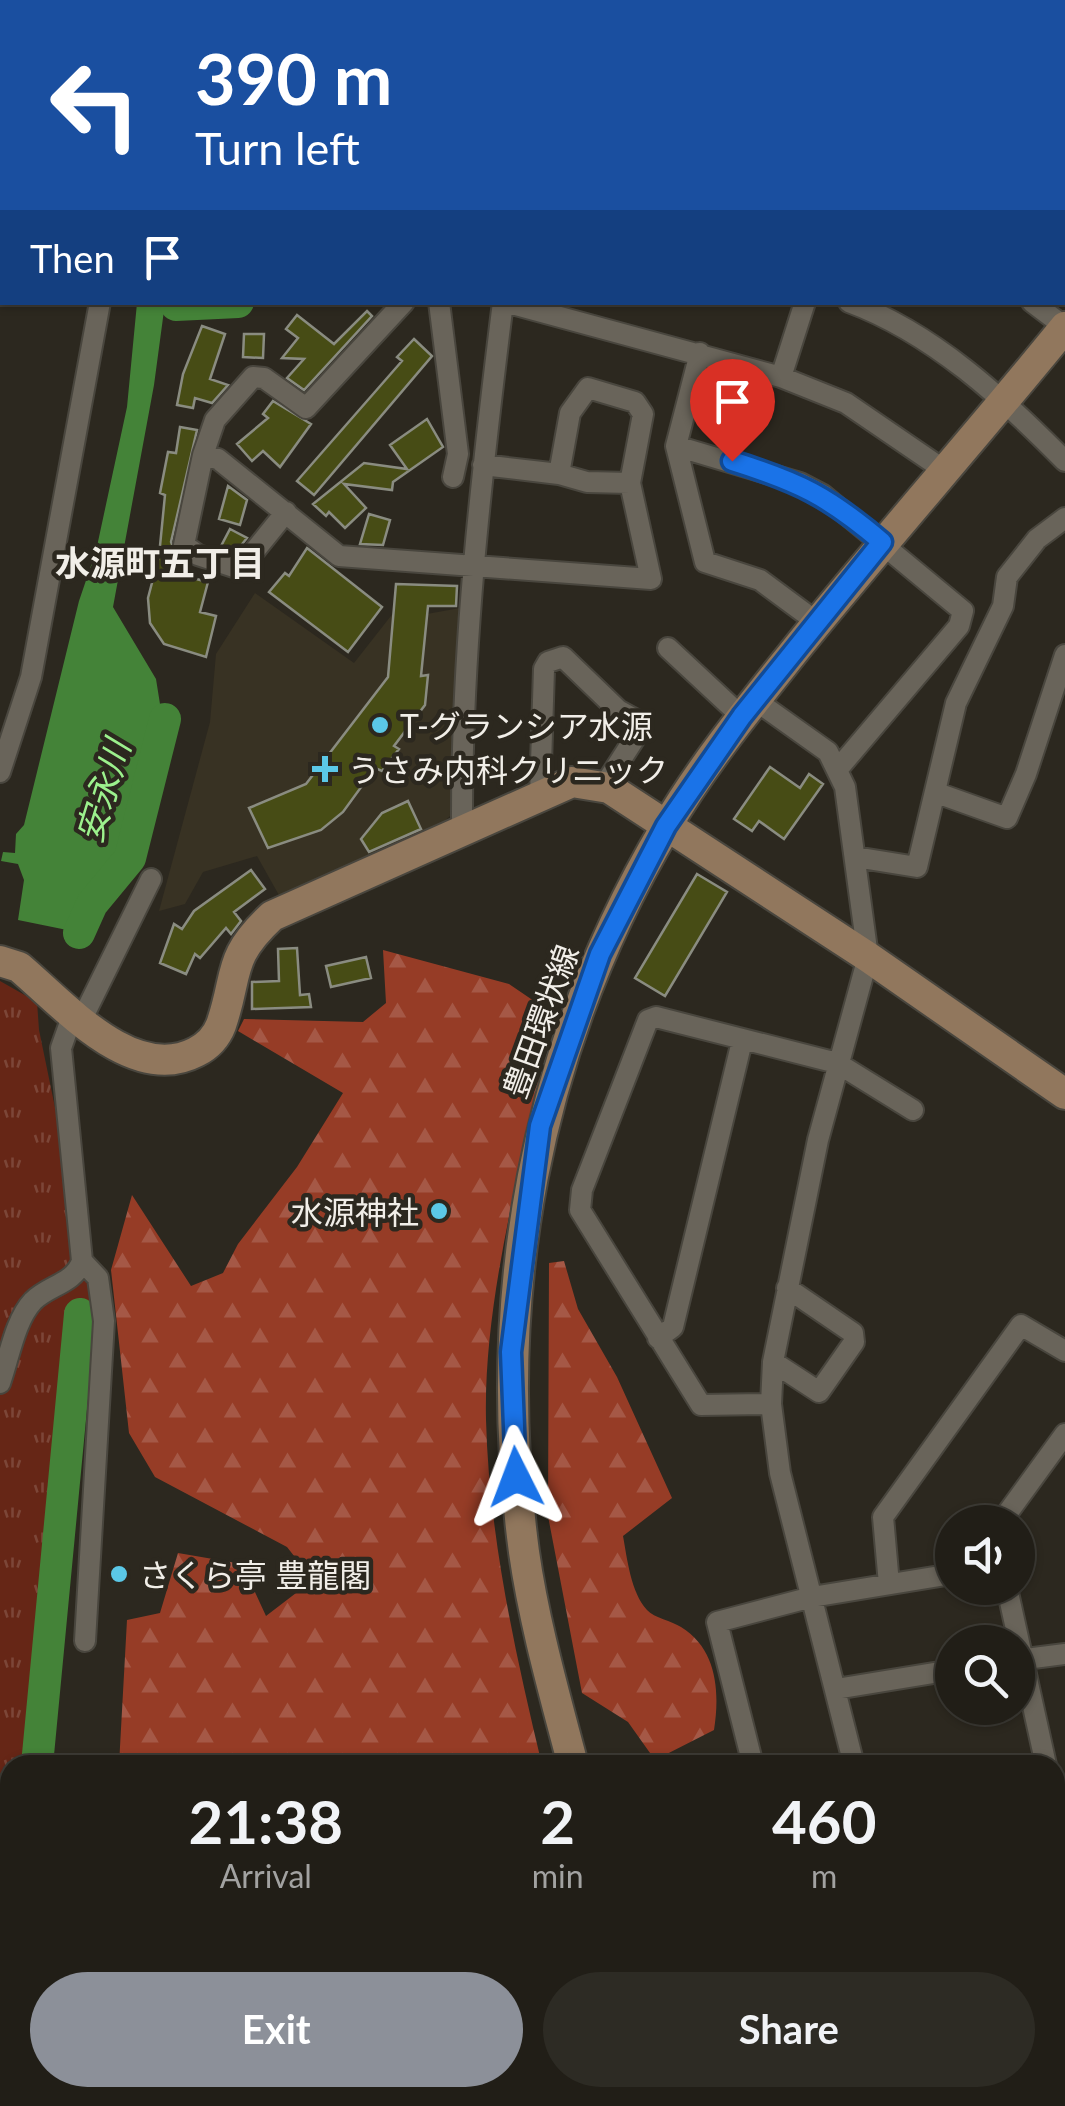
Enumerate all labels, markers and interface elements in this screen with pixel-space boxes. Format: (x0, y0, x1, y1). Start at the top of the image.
text: 390 m (195, 36, 392, 120)
icon: left (30, 40, 160, 170)
text: Turn left (195, 121, 360, 175)
icon: arrive (135, 230, 190, 285)
text: Then (30, 235, 115, 281)
pin (690, 359, 775, 462)
icon: arrive (705, 374, 760, 429)
district label: 水源町五丁目 (55, 541, 265, 583)
place label: T-グランシア水源 (400, 706, 653, 745)
marker: T-グランシア水源 (369, 714, 391, 736)
water label: 安永川 (67, 731, 139, 847)
place label: うさみ内科クリニック (348, 750, 668, 789)
marker: うさみ内科クリニック (312, 756, 338, 782)
street label: 豊田環状線 (494, 939, 586, 1103)
place label: 水源神社 (291, 1192, 419, 1231)
marker: 水源神社 (428, 1200, 450, 1222)
position arrow (464, 1425, 568, 1529)
map controls (935, 1505, 1035, 1725)
button: sound (935, 1505, 1035, 1605)
place label: さくら亭 豊龍閣 (139, 1555, 371, 1594)
marker: さくら亭 豊龍閣 (108, 1563, 130, 1585)
button: search (935, 1625, 1035, 1725)
text: 21:38 (189, 1785, 343, 1857)
text: 2 (540, 1785, 575, 1857)
text: 460 (772, 1785, 876, 1857)
text: Arrival (220, 1856, 312, 1895)
text: min (532, 1856, 584, 1895)
text: m (811, 1856, 837, 1895)
button: Exit (30, 1972, 523, 2087)
button: Share (543, 1972, 1035, 2087)

